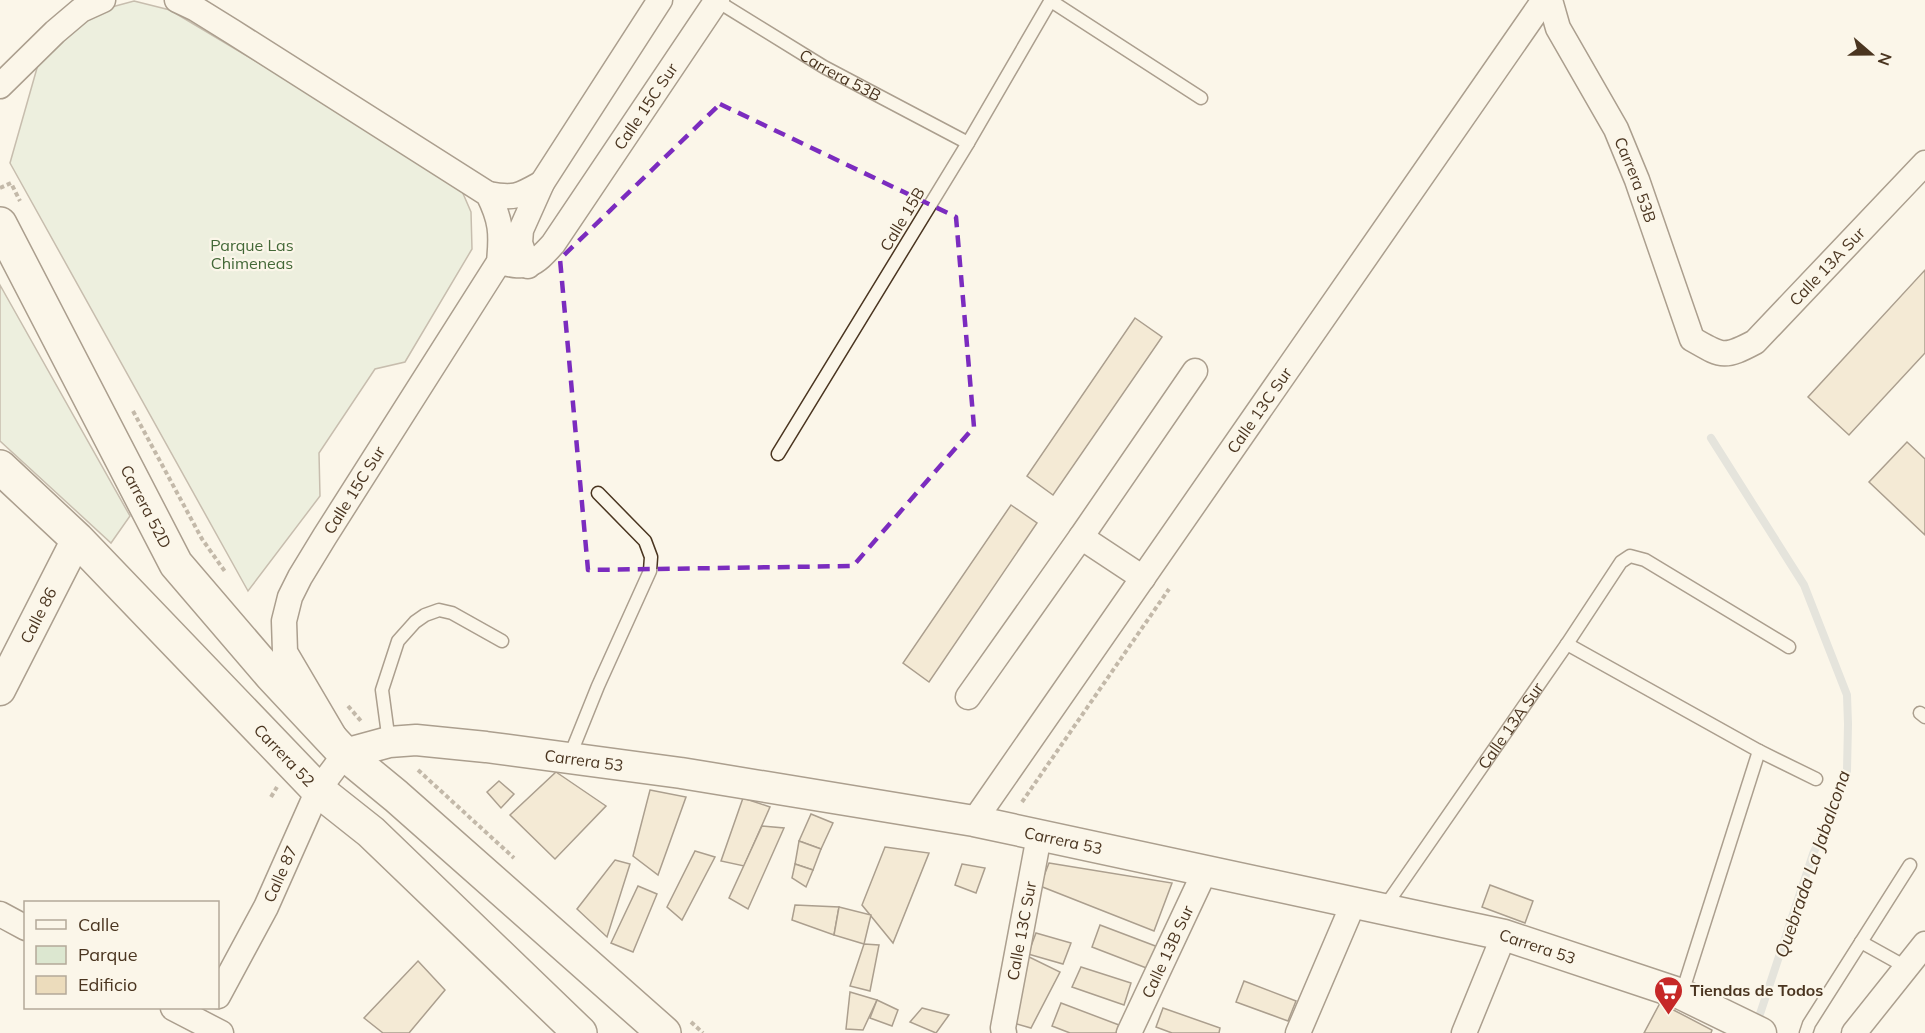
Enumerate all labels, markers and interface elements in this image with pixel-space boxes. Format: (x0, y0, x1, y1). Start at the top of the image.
north arrow (1841, 24, 1901, 84)
street label: Carrera 53B (796, 44, 885, 105)
text: N (1874, 50, 1897, 68)
street label: Calle 15C Sur (609, 59, 682, 153)
street label: Carrera 53B (1610, 134, 1661, 225)
street label: Calle 15B (875, 183, 929, 255)
street label: Calle 13A Sur (1785, 223, 1869, 310)
park label: Parque Las Chimeneas (210, 235, 294, 273)
street label: Calle 13C Sur (1222, 363, 1296, 457)
street label: Calle 15C Sur (319, 442, 389, 538)
street label: Carrera 52D (116, 461, 176, 552)
street label: Calle 86 (16, 584, 61, 646)
street label: Calle 13A Sur (1473, 678, 1548, 773)
street label: Carrera 52 (250, 720, 319, 791)
street label: Carrera 53 (543, 745, 625, 775)
water label: Quebrada La Jabalcona (1769, 767, 1855, 961)
street label: Carrera 53 (1022, 822, 1104, 858)
street label: Calle 87 (259, 843, 301, 905)
street label: Calle 13C Sur (1002, 880, 1040, 982)
legend (24, 901, 219, 1009)
street label: Calle 13B Sur (1137, 902, 1198, 1001)
text: Calle (78, 913, 119, 936)
street label: Carrera 53 (1497, 924, 1578, 968)
text: Parque (78, 943, 137, 966)
text: Edificio (78, 973, 137, 996)
supermarket icon: Tiendas de Todos (1653, 974, 1685, 1016)
place label: Tiendas de Todos (1690, 980, 1823, 1000)

